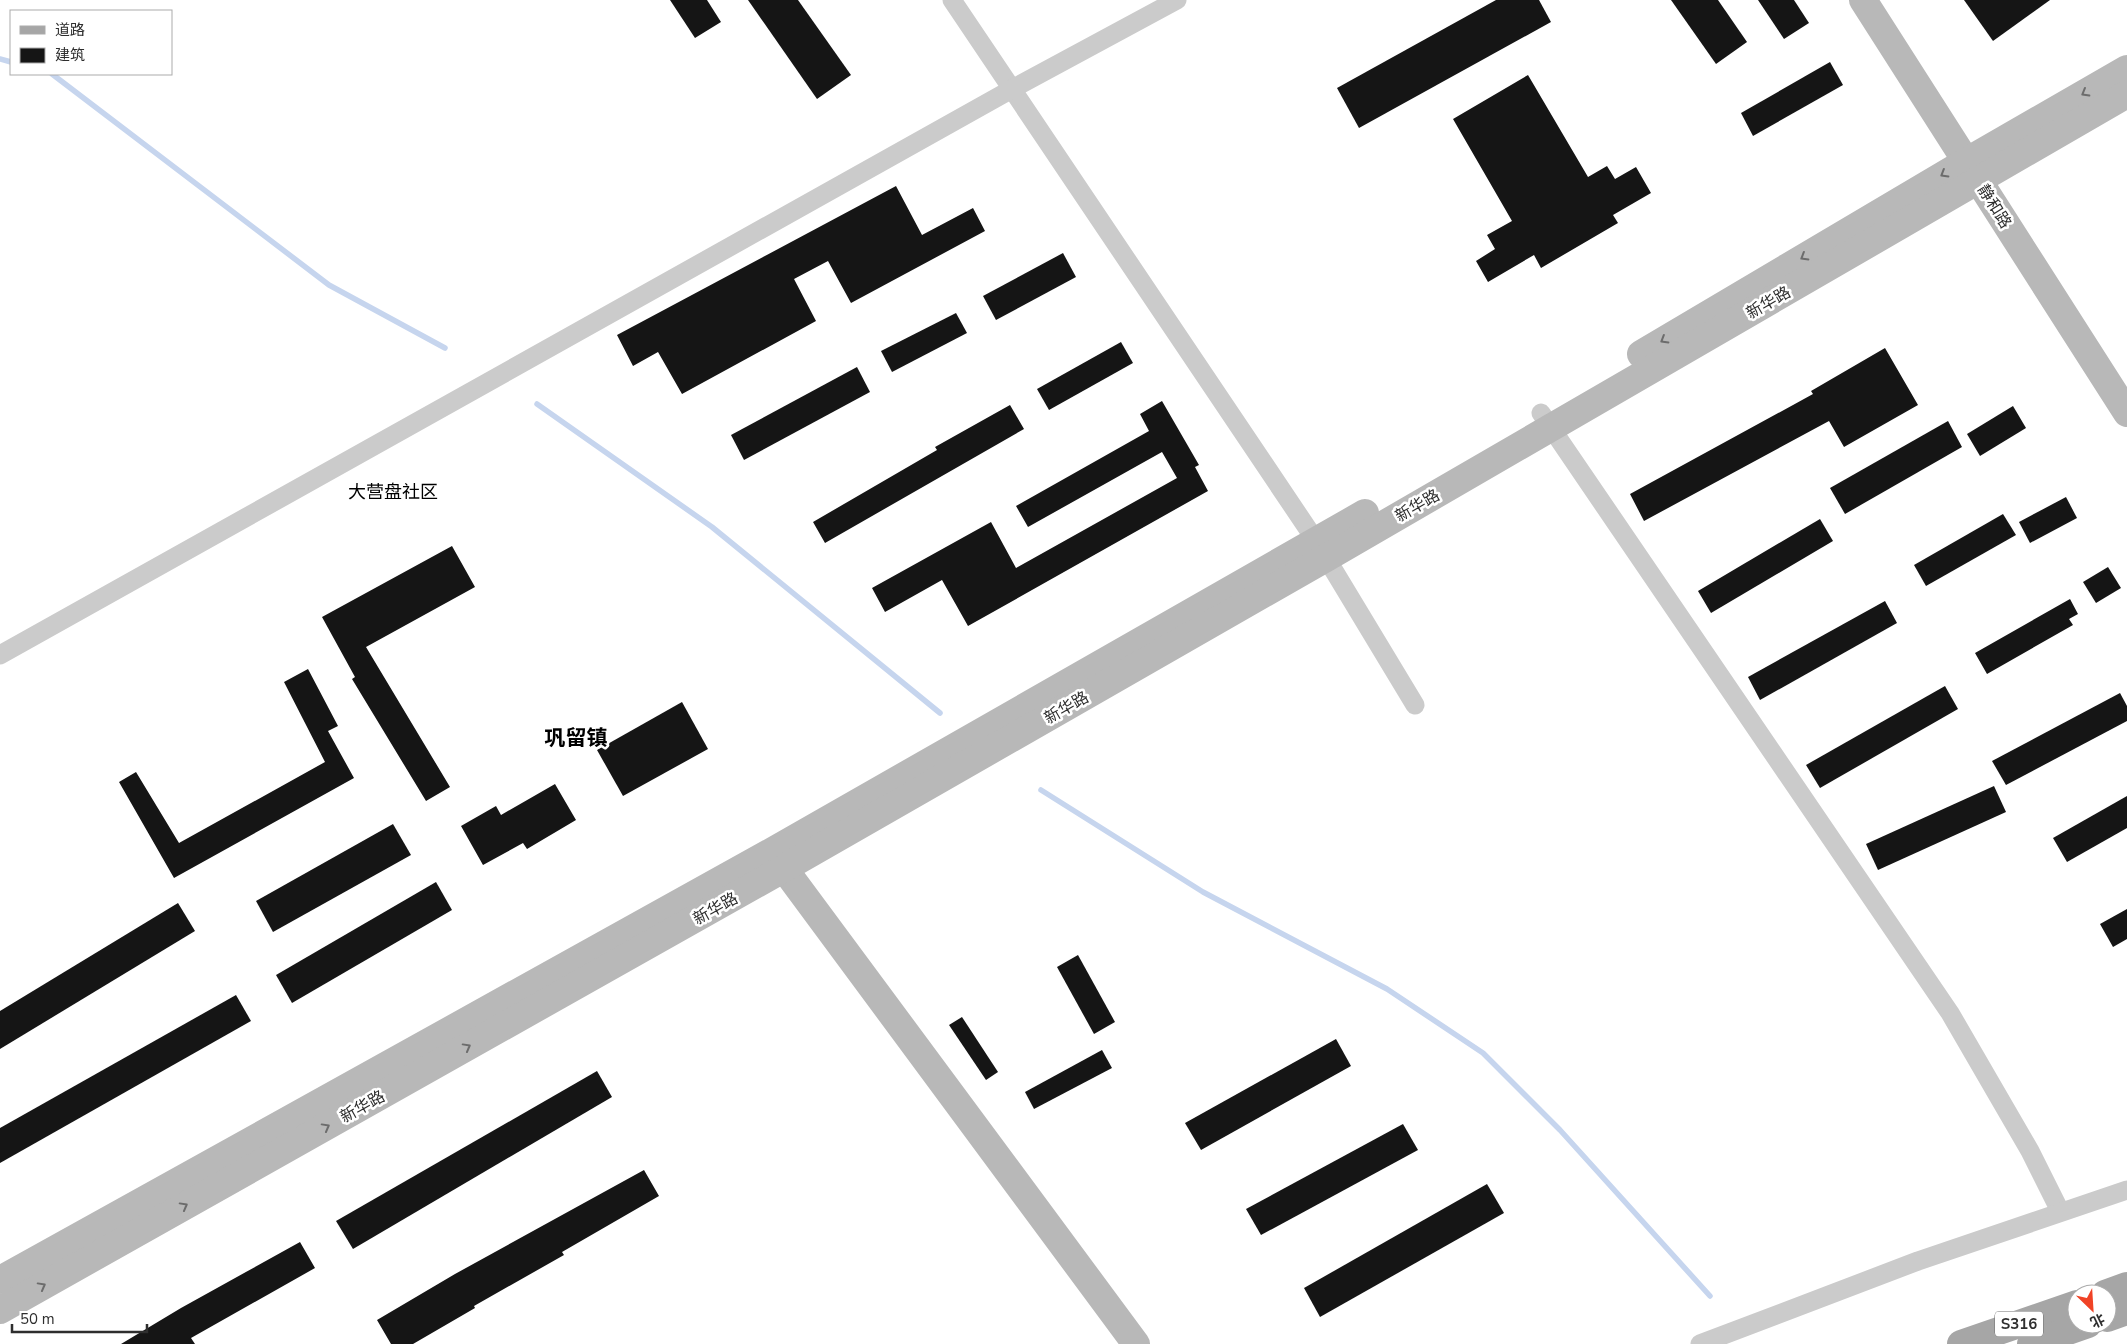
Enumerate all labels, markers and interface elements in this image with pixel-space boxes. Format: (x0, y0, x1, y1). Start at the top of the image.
legend (10, 10, 172, 75)
text: 道路 (55, 20, 85, 40)
text: 建筑 (55, 45, 85, 65)
one-way arrow (2081, 87, 2090, 97)
one-way arrow (1940, 168, 1949, 178)
street label: 静和路 (1972, 180, 2016, 233)
one-way arrow (1800, 251, 1809, 261)
street label: 新华路 (1742, 281, 1795, 324)
one-way arrow (1660, 333, 1669, 343)
district label: 大营盘社区 (348, 480, 438, 504)
street label: 新华路 (1391, 484, 1444, 527)
street label: 新华路 (1040, 686, 1093, 729)
district label: 巩留镇 (545, 724, 608, 752)
street label: 新华路 (689, 888, 742, 930)
one-way arrow (462, 1043, 471, 1053)
street label: 新华路 (336, 1086, 389, 1128)
one-way arrow (320, 1123, 329, 1133)
one-way arrow (179, 1203, 188, 1213)
one-way arrow (37, 1282, 46, 1292)
north arrow (2067, 1284, 2117, 1334)
scale bar (12, 1302, 148, 1334)
text: 50 m (20, 1309, 55, 1329)
text: 北 (2087, 1309, 2108, 1332)
road number: S316 (1995, 1312, 2043, 1336)

